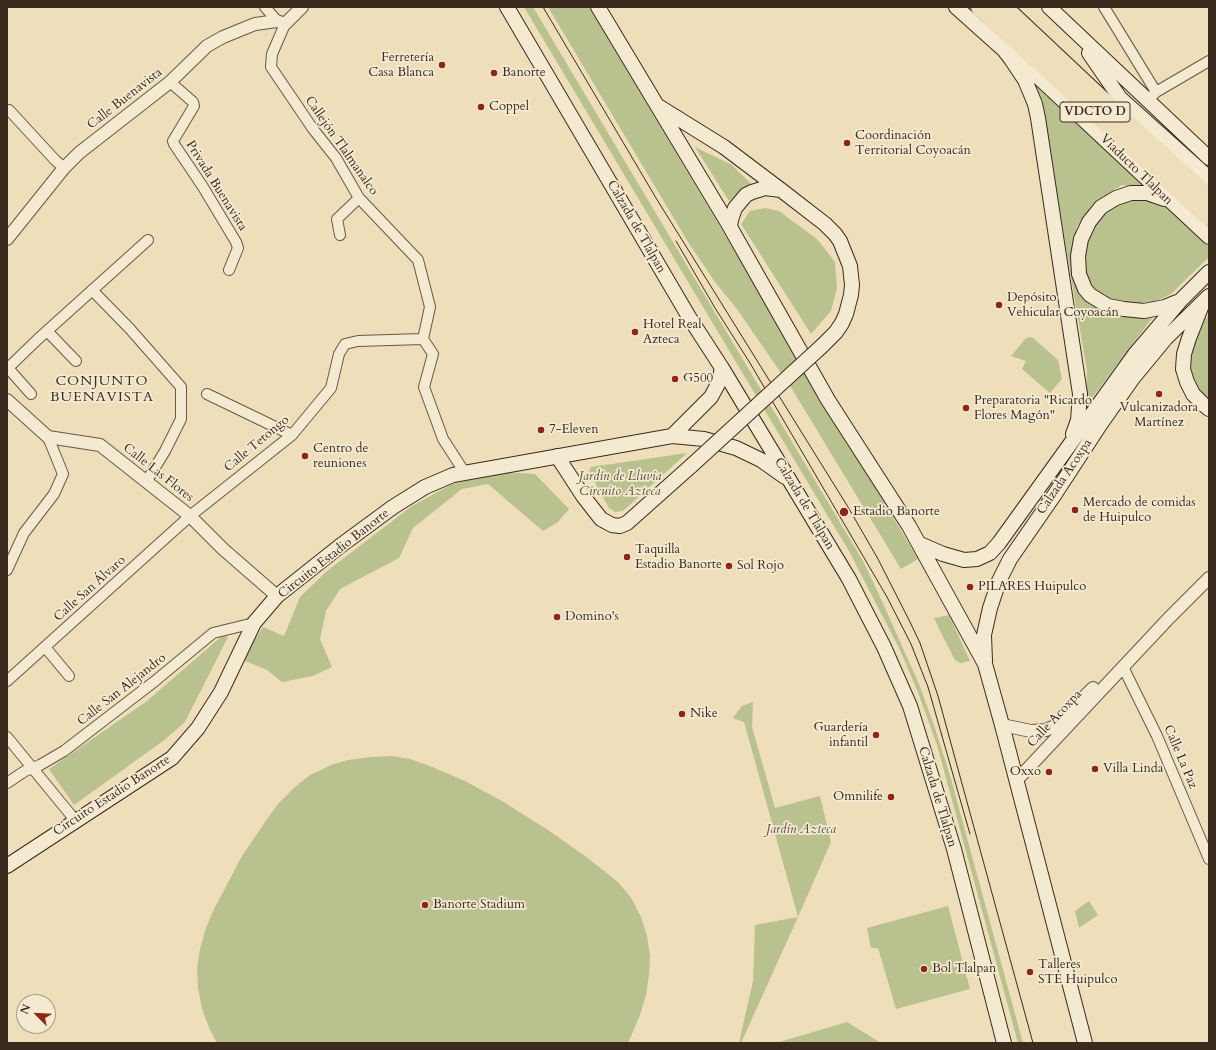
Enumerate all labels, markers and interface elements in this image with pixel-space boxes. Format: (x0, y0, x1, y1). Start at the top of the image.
place label: Ferretería Casa Blanca (368, 50, 434, 81)
marker: Ferretería Casa Blanca (437, 60, 447, 70)
street label: Calle Buenavista (84, 65, 166, 133)
place label: Banorte (502, 65, 546, 81)
marker: Banorte (489, 68, 499, 78)
street label: Callejón Tlalmanalco (301, 93, 381, 199)
place label: Coppel (489, 99, 529, 115)
marker: Coppel (476, 102, 486, 112)
road number: VDCTO D (1060, 102, 1130, 122)
place label: Coordinación Territorial Coyoacán (855, 128, 971, 159)
street label: Viaducto Tlalpan (1096, 131, 1176, 209)
street label: Privada Buenavista (182, 138, 250, 234)
marker: Coordinación Territorial Coyoacán (842, 138, 852, 148)
street label: Calzada de Tlalpan (603, 178, 669, 276)
place label: Depósito Vehicular Coyoacán (1007, 290, 1119, 321)
marker: Depósito Vehicular Coyoacán (994, 300, 1004, 310)
place label: Hotel Real Azteca (643, 317, 702, 348)
marker: Hotel Real Azteca (630, 327, 640, 337)
place label: G500 (683, 371, 713, 387)
district label: CONJUNTO BUENAVISTA (50, 374, 154, 406)
marker: G500 (670, 374, 680, 384)
marker: Vulcanizadora Martínez (1154, 389, 1164, 399)
place label: Preparatoria "Ricardo Flores Magón" (974, 393, 1092, 424)
place label: Vulcanizadora Martínez (1120, 400, 1198, 431)
marker: Preparatoria "Ricardo Flores Magón" (961, 403, 971, 413)
street label: Calle Tetongo (221, 412, 293, 476)
place label: 7-Eleven (549, 422, 599, 438)
marker: 7-Eleven (536, 425, 546, 435)
street label: Calzada Acoxpa (1034, 436, 1096, 518)
street label: Calle Las Flores (119, 440, 197, 506)
place label: Centro de reuniones (313, 441, 368, 472)
marker: Centro de reuniones (300, 451, 310, 461)
street label: Calzada de Tlalpan (770, 455, 838, 553)
park label: Jardín de Lluvia Circuito Azteca (579, 469, 661, 500)
place label: Mercado de comidas de Huipulco (1083, 495, 1196, 526)
place label: Estadio Banorte (853, 504, 940, 520)
marker: Mercado de comidas de Huipulco (1070, 505, 1080, 515)
street label: Circuito Estadio Banorte (275, 506, 393, 602)
marker: Estadio Banorte (838, 506, 850, 518)
place label: Taquilla Estadio Banorte (635, 542, 722, 573)
marker: Taquilla Estadio Banorte (622, 552, 632, 562)
street label: Calle San Álvaro (51, 553, 129, 625)
place label: Sol Rojo (737, 558, 784, 574)
marker: Sol Rojo (724, 561, 734, 571)
place label: PILARES Huipulco (978, 579, 1086, 595)
marker: PILARES Huipulco (965, 582, 975, 592)
place label: Domino's (565, 609, 619, 625)
marker: Domino's (552, 612, 562, 622)
street label: Calle San Alejandro (74, 650, 170, 730)
street label: Calle Acoxpa (1024, 687, 1086, 751)
place label: Nike (690, 706, 718, 722)
marker: Nike (677, 709, 687, 719)
place label: Guardería infantil (813, 720, 868, 751)
street label: Calle La Paz (1160, 723, 1200, 791)
marker: Guardería infantil (871, 730, 881, 740)
street label: Calzada de Tlalpan (914, 745, 960, 849)
street label: Circuito Estadio Banorte (51, 752, 173, 840)
place label: Villa Linda (1103, 761, 1163, 777)
place label: Oxxo (1010, 764, 1041, 780)
marker: Villa Linda (1090, 764, 1100, 774)
marker: Oxxo (1044, 767, 1054, 777)
place label: Omnilife (833, 789, 883, 805)
marker: Omnilife (886, 792, 896, 802)
park label: Jardín Azteca (766, 822, 836, 838)
place label: Banorte Stadium (433, 897, 525, 913)
marker: Banorte Stadium (420, 900, 430, 910)
place label: Talleres STE Huipulco (1038, 957, 1118, 988)
place label: Bol Tlalpan (932, 961, 996, 977)
marker: Bol Tlalpan (919, 964, 929, 974)
marker: Talleres STE Huipulco (1025, 967, 1035, 977)
north arrow (16, 994, 56, 1034)
text: N (17, 1002, 34, 1017)

